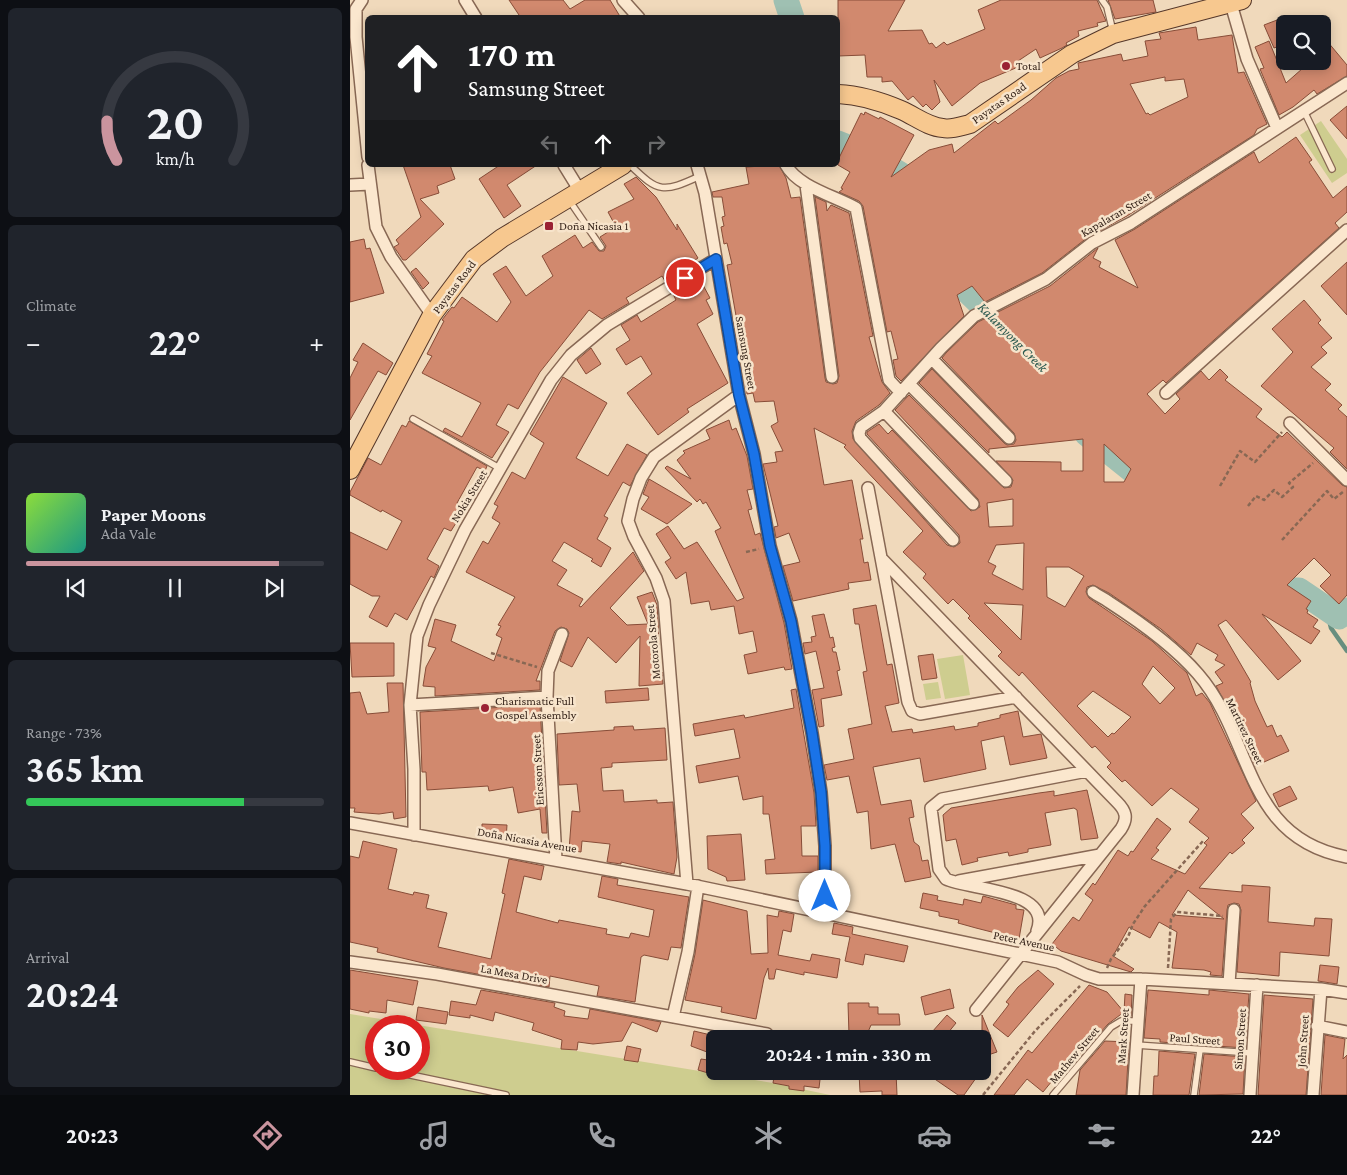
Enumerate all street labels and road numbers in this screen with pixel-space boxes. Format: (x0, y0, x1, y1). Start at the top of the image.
street label: Payatas Road (969, 79, 1029, 127)
street label: Kapalaran Street (1078, 188, 1155, 240)
street label: Payatas Road (429, 257, 479, 316)
street label: Samsung Street (733, 315, 760, 392)
street label: Nokia Street (448, 466, 491, 525)
street label: Motorola Street (643, 603, 663, 680)
street label: Martirez Street (1223, 696, 1267, 767)
street label: Ericsson Street (529, 733, 547, 806)
street label: Doña Nicasia Avenue (476, 824, 578, 856)
street label: Peter Avenue (992, 928, 1056, 954)
street label: La Mesa Drive (479, 961, 549, 987)
street label: Mark Street (1114, 1007, 1132, 1064)
street label: Simon Street (1231, 1007, 1249, 1070)
street label: John Street (1294, 1013, 1312, 1069)
street label: Mathew Street (1046, 1023, 1103, 1086)
street label: Paul Street (1169, 1030, 1222, 1048)

